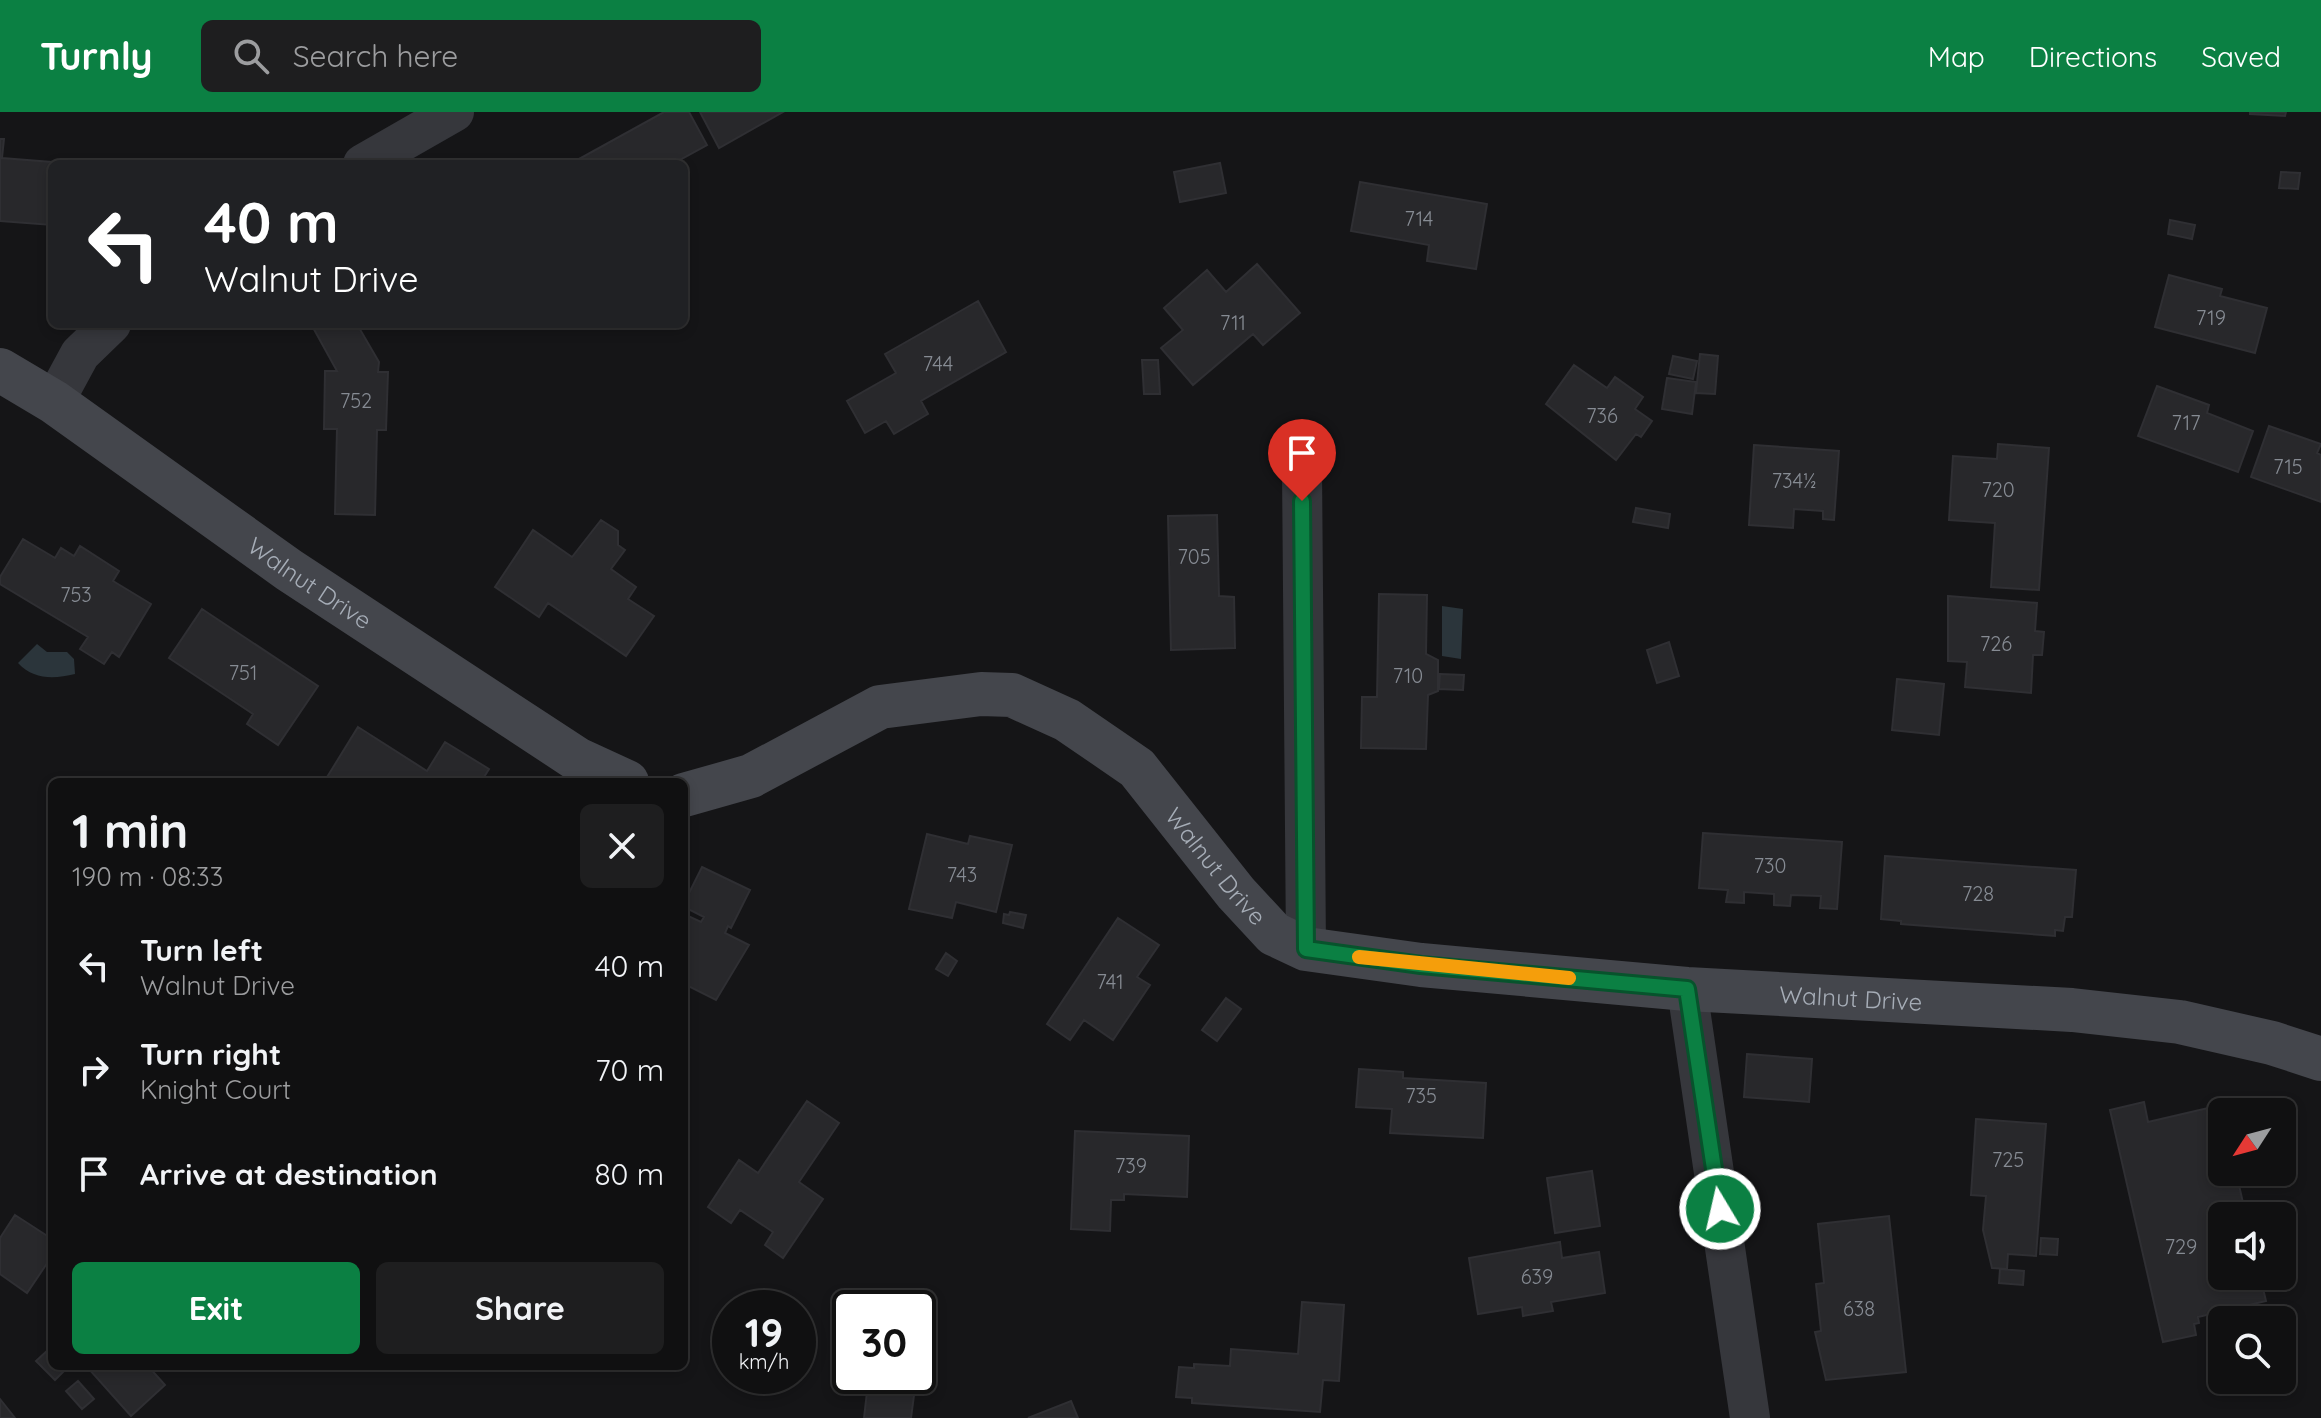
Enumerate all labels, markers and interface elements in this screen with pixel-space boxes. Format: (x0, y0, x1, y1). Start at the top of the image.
search box (201, 20, 761, 92)
text: Turnly (40, 32, 153, 80)
icon: search (229, 34, 273, 78)
text: Search here (293, 37, 458, 75)
text: Map (1928, 39, 1985, 74)
text: Directions (2029, 39, 2157, 74)
text: Saved (2201, 39, 2281, 74)
text: 40 m (204, 187, 339, 257)
icon: left (72, 192, 176, 296)
house number: 714 (1405, 206, 1433, 231)
text: Walnut Drive (204, 256, 419, 301)
house number: 719 (2196, 305, 2226, 330)
house number: 711 (1220, 310, 1246, 335)
house number: 744 (923, 351, 953, 376)
house number: 752 (340, 388, 372, 413)
house number: 736 (1586, 403, 1618, 428)
house number: 717 (2172, 410, 2200, 435)
pin (1268, 419, 1336, 501)
icon: arrive (1280, 431, 1324, 475)
house number: 715 (2273, 454, 2303, 479)
house number: 734½ (1772, 468, 1816, 493)
house number: 720 (1981, 477, 2015, 502)
street label: Walnut Drive (242, 530, 377, 635)
house number: 705 (1177, 544, 1211, 569)
house number: 753 (60, 582, 92, 607)
house number: 726 (1980, 631, 2012, 656)
house number: 751 (229, 660, 257, 685)
house number: 710 (1393, 663, 1423, 688)
text: 1 min (72, 800, 188, 860)
street label: Walnut Drive (1159, 801, 1273, 931)
button: close (580, 804, 664, 888)
house number: 730 (1754, 853, 1786, 878)
text: 190 m · 08:33 (72, 860, 223, 893)
house number: 743 (947, 862, 977, 887)
house number: 728 (1962, 881, 1994, 906)
text: Turn left (140, 931, 263, 969)
icon: left (72, 944, 116, 988)
text: 40 m (595, 947, 664, 985)
text: Walnut Drive (140, 969, 295, 1002)
house number: 741 (1096, 969, 1124, 994)
street label: Walnut Drive (1779, 979, 1923, 1017)
text: Turn right (140, 1035, 281, 1073)
icon: right (72, 1048, 116, 1092)
text: 70 m (595, 1051, 664, 1089)
text: Knight Court (140, 1073, 291, 1106)
house number: 735 (1405, 1083, 1437, 1108)
north arrow (2208, 1098, 2296, 1186)
map controls (2208, 1098, 2296, 1394)
house number: 725 (1992, 1147, 2024, 1172)
icon: arrive (72, 1152, 116, 1196)
house number: 739 (1115, 1153, 1147, 1178)
text: Arrive at destination (140, 1155, 438, 1193)
text: 80 m (594, 1155, 664, 1193)
position arrow (1678, 1167, 1762, 1251)
button: sound (2208, 1202, 2296, 1290)
house number: 729 (2165, 1234, 2197, 1259)
button: Exit (72, 1262, 360, 1354)
button: Share (376, 1262, 664, 1354)
house number: 639 (1521, 1264, 1553, 1289)
speed limit sign: 30 (832, 1290, 936, 1394)
house number: 638 (1843, 1296, 1875, 1321)
button: search (2208, 1306, 2296, 1394)
text: 19 (745, 1307, 783, 1357)
text: km/h (739, 1349, 789, 1374)

